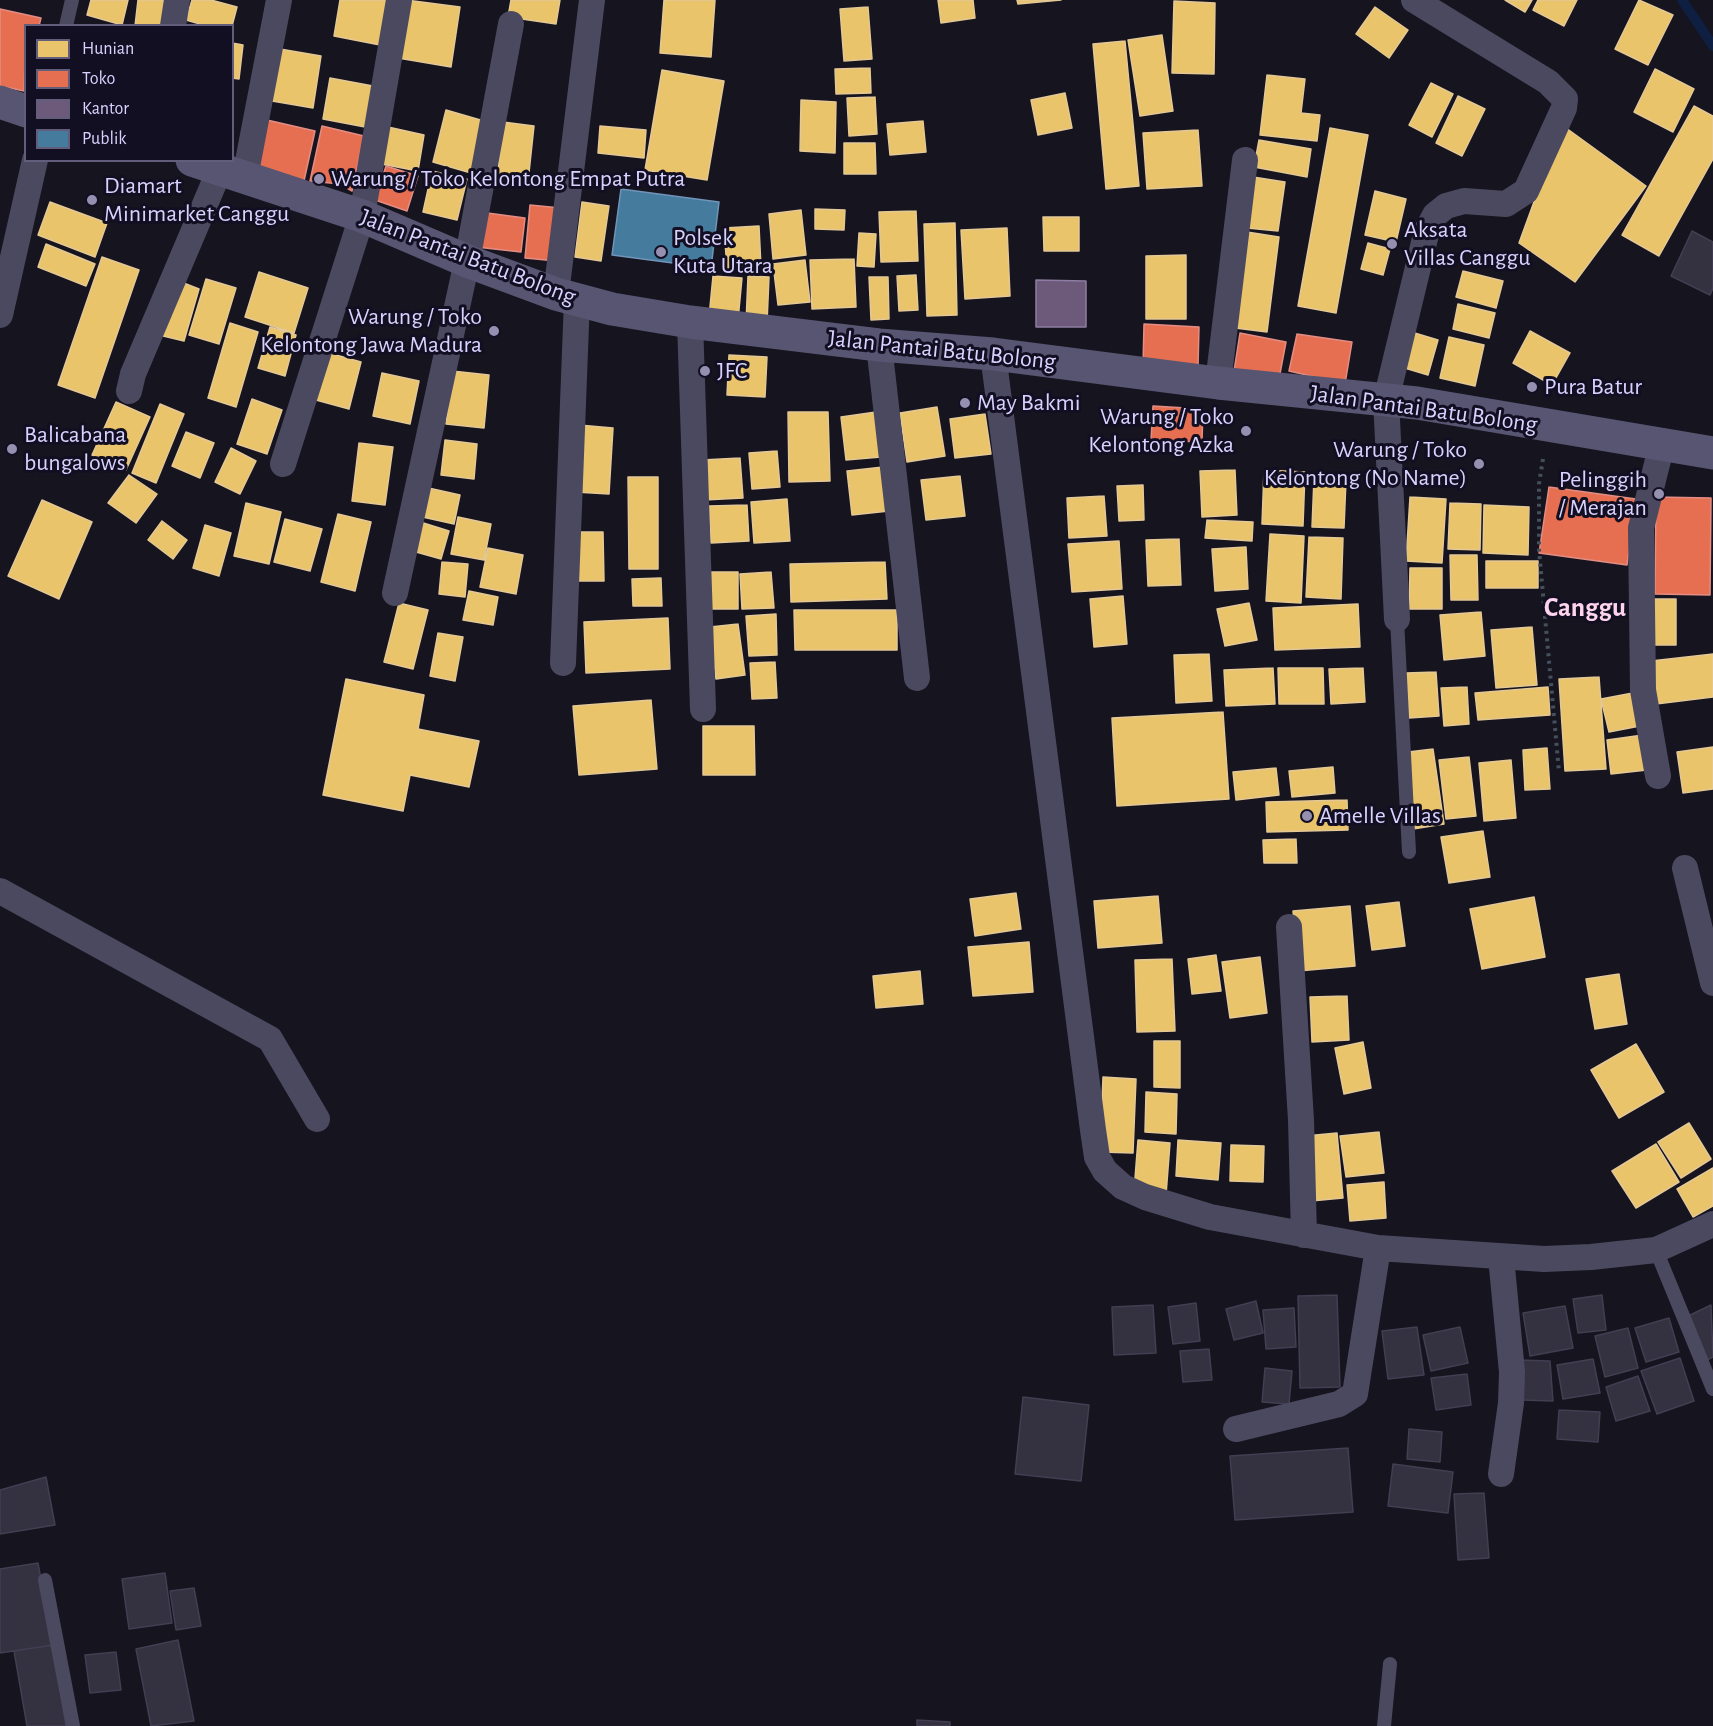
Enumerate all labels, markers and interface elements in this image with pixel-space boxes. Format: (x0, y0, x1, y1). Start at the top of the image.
legend (24, 24, 234, 162)
text: Hunian (82, 40, 134, 58)
text: Toko (82, 70, 115, 88)
text: Kantor (82, 100, 129, 118)
text: Publik (82, 130, 127, 148)
place label: Warung / Toko Kelontong Empat Putra (331, 165, 685, 193)
place label: Diamart Minimarket Canggu (104, 172, 289, 228)
marker: Warung / Toko Kelontong Empat Putra (312, 172, 326, 186)
marker: Diamart Minimarket Canggu (85, 193, 99, 207)
street label: Jalan Pantai Batu Bolong (356, 203, 580, 311)
place label: Aksata Villas Canggu (1404, 216, 1530, 272)
place label: Polsek Kuta Utara (673, 224, 773, 280)
marker: Aksata Villas Canggu (1385, 237, 1399, 251)
marker: Polsek Kuta Utara (654, 245, 668, 259)
place label: Warung / Toko Kelontong Jawa Madura (260, 303, 482, 359)
marker: Warung / Toko Kelontong Jawa Madura (487, 324, 501, 338)
street label: Jalan Pantai Batu Bolong (827, 324, 1057, 376)
place label: JFC (717, 357, 747, 385)
marker: JFC (698, 364, 712, 378)
place label: Pura Batur (1544, 373, 1642, 401)
street label: Jalan Pantai Batu Bolong (1309, 379, 1539, 439)
marker: Pura Batur (1525, 380, 1539, 394)
place label: May Bakmi (977, 389, 1081, 417)
marker: May Bakmi (958, 396, 972, 410)
place label: Warung / Toko Kelontong Azka (1088, 403, 1234, 459)
place label: Balicabana bungalows (24, 421, 126, 477)
marker: Warung / Toko Kelontong Azka (1239, 424, 1253, 438)
place label: Warung / Toko Kelontong (No Name) (1264, 436, 1467, 492)
marker: Balicabana bungalows (5, 442, 19, 456)
marker: Warung / Toko Kelontong (No Name) (1472, 457, 1486, 471)
place label: Pelinggih / Merajan (1558, 466, 1647, 522)
marker: Pelinggih / Merajan (1652, 487, 1666, 501)
district label: Canggu (1544, 592, 1626, 624)
place label: Amelle Villas (1319, 802, 1441, 830)
marker: Amelle Villas (1300, 809, 1314, 823)

